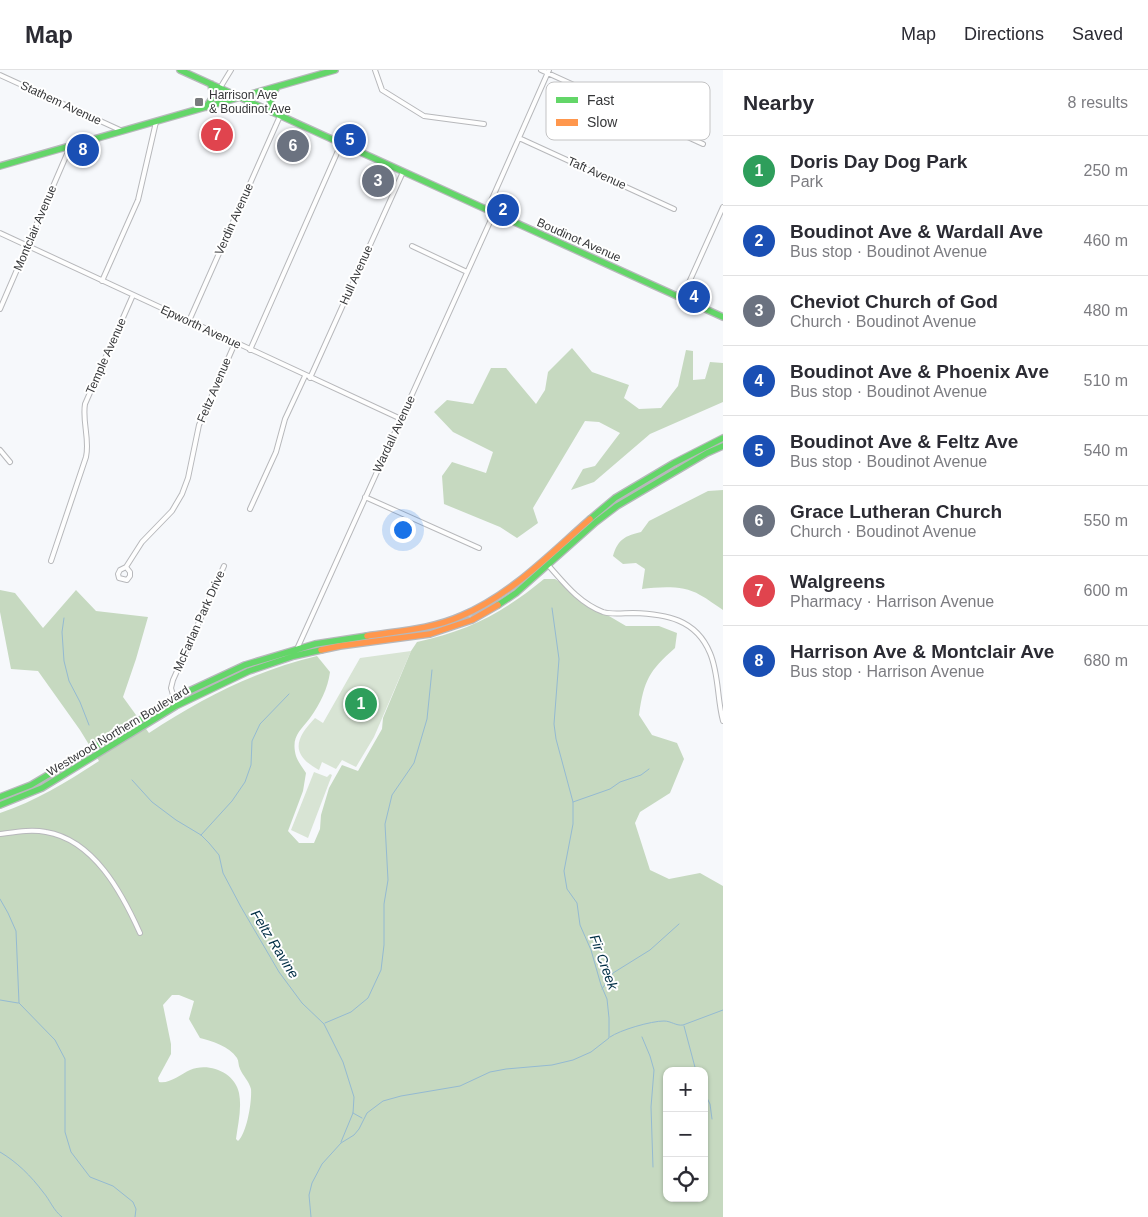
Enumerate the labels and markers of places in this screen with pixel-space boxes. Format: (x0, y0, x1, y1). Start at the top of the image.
place label: Harrison Ave & Boudinot Ave (209, 88, 291, 116)
marker: Harrison Ave & Boudinot Ave (193, 96, 205, 108)
pin: 7 (201, 116, 233, 154)
pin: 5 (334, 121, 366, 159)
pin: 6 (277, 127, 309, 165)
pin: 8 (67, 131, 99, 169)
pin: 3 (362, 162, 394, 200)
pin: 2 (487, 191, 519, 229)
pin: 4 (678, 278, 710, 316)
pin: 1 (345, 685, 377, 723)

